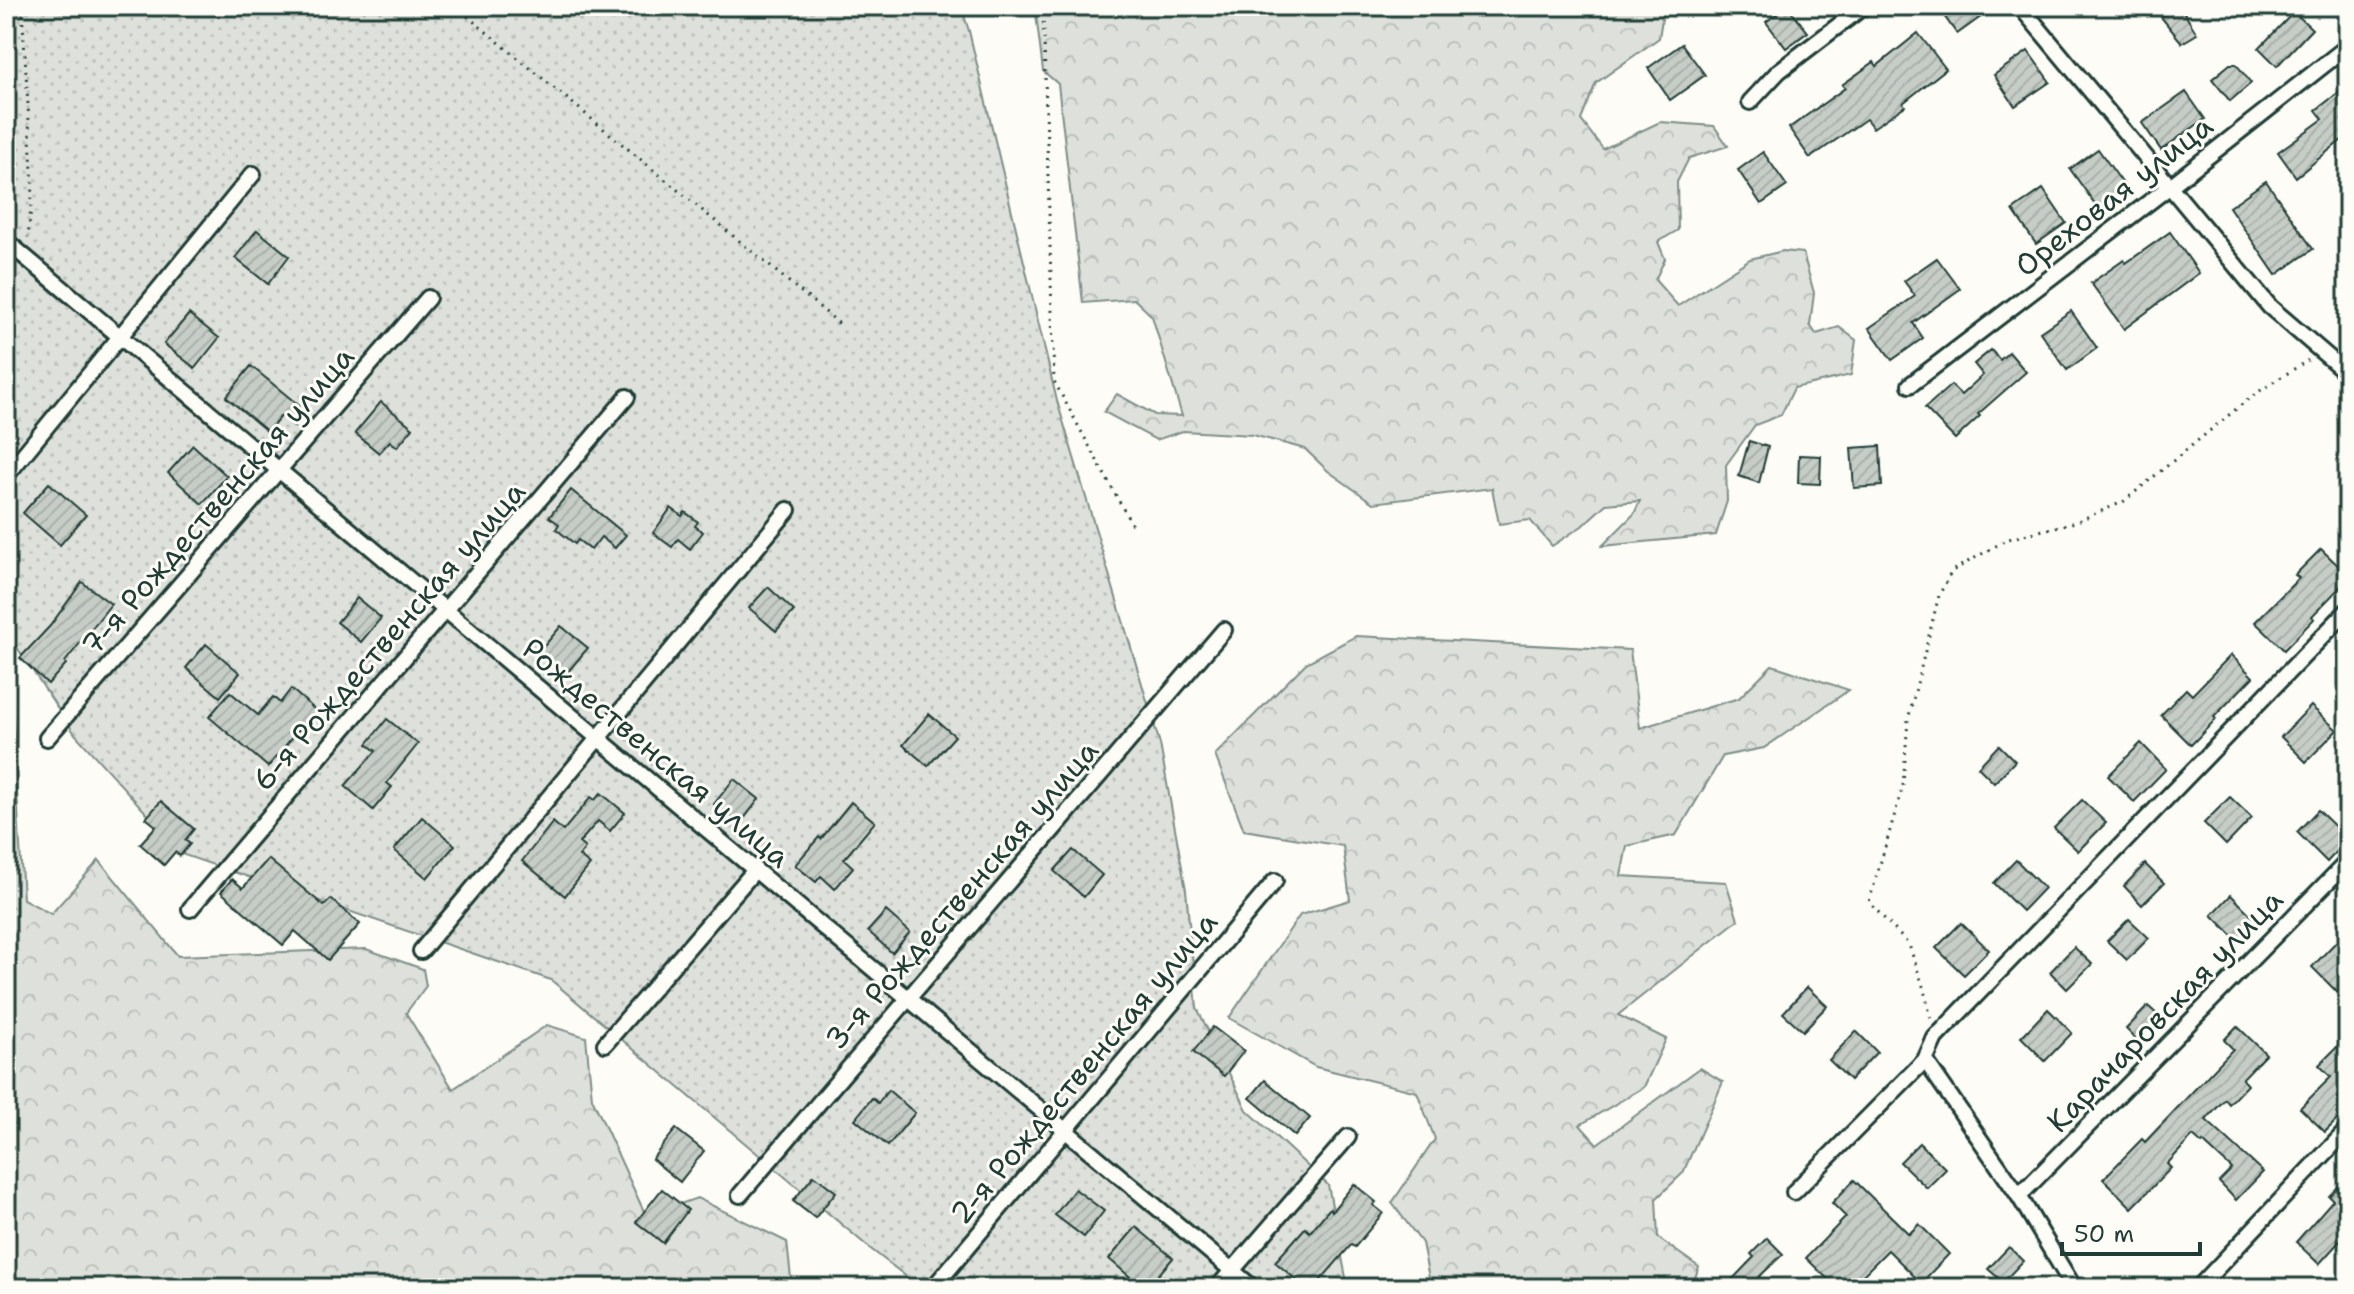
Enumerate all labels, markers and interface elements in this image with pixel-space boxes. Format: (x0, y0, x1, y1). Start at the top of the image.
street label: Ореховая улица (2006, 105, 2221, 286)
street label: 7-я Рождественская улица (72, 337, 364, 664)
street label: 6-я Рождественская улица (243, 472, 535, 799)
street label: Рождественская улица (514, 628, 799, 877)
street label: 3-я Рождественская улица (816, 731, 1108, 1058)
street label: Карачаровская улица (2037, 880, 2292, 1141)
street label: 2-я Рождественская улица (941, 903, 1227, 1233)
scale bar (2062, 1206, 2200, 1256)
text: 50 m (2074, 1218, 2134, 1250)

